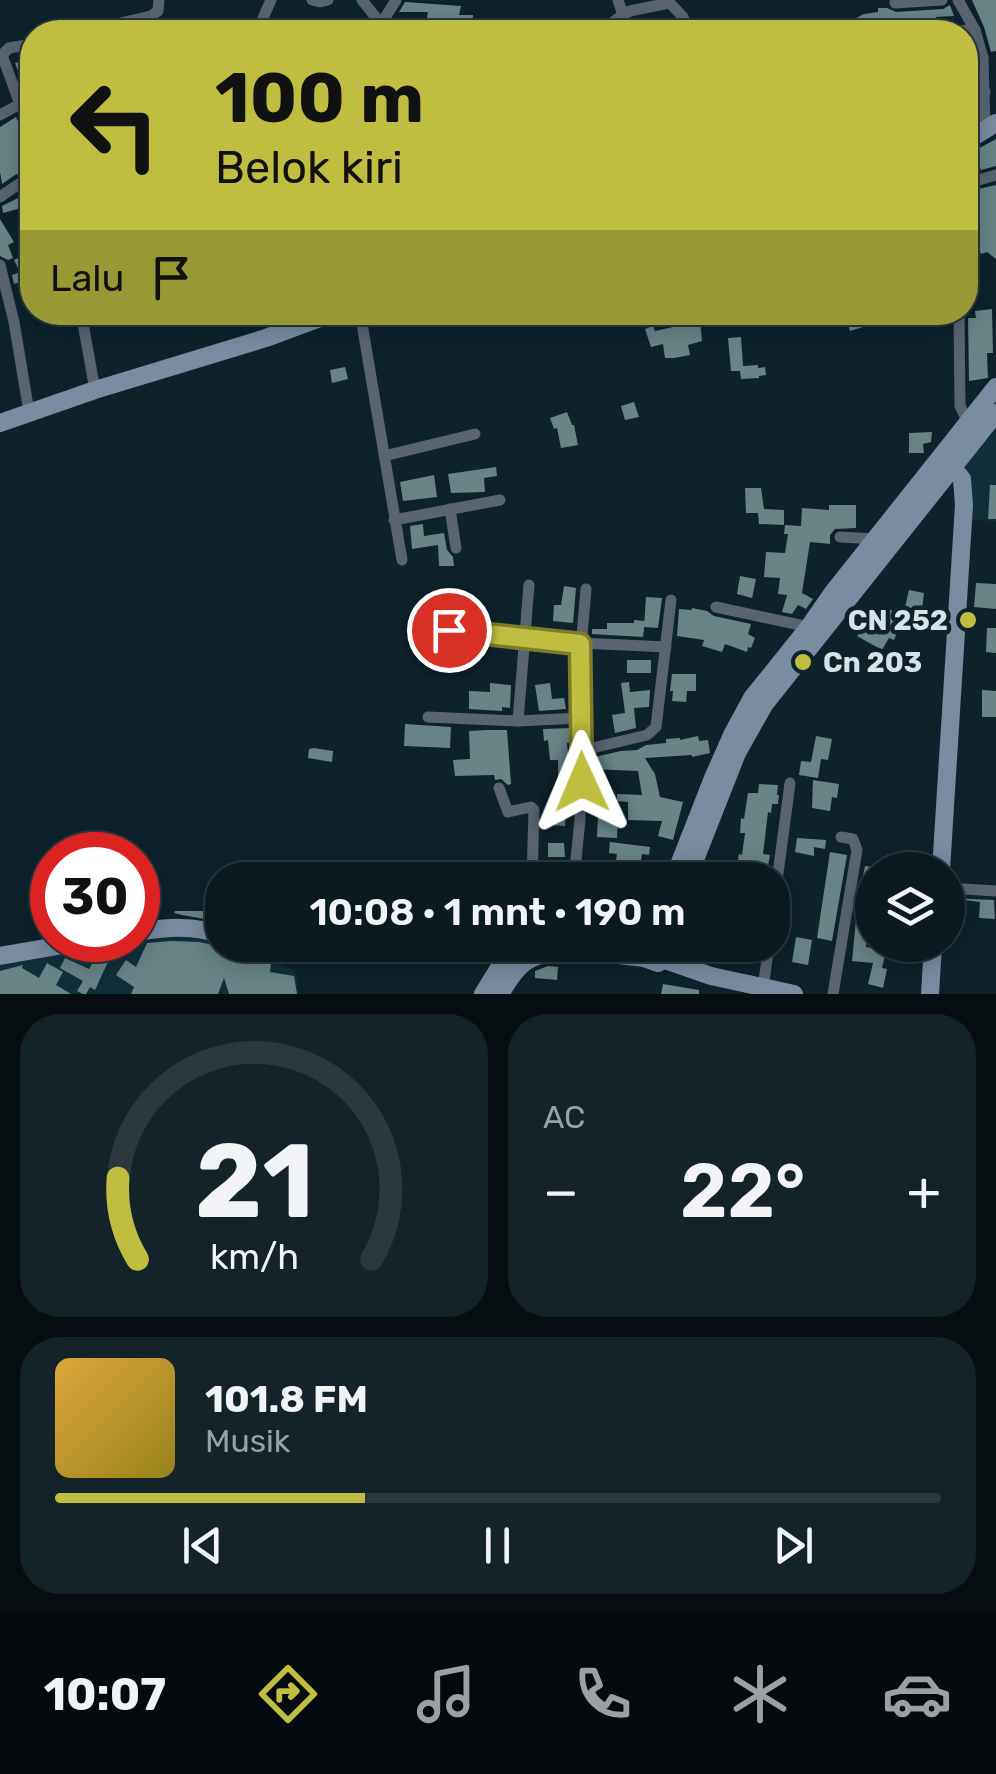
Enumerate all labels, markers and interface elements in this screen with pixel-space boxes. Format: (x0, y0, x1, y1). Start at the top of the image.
text: 100 m (215, 57, 424, 140)
icon: left (50, 60, 180, 190)
text: Belok kiri (215, 141, 403, 194)
icon: arrive (144, 250, 199, 305)
text: Lalu (50, 255, 124, 301)
pin (407, 588, 492, 673)
icon: arrive (422, 603, 477, 658)
place label: CN 252 (848, 604, 948, 637)
marker: CN 252 (957, 609, 979, 631)
place label: Cn 203 (823, 646, 922, 679)
marker: Cn 203 (792, 651, 814, 673)
position arrow (530, 730, 634, 834)
speed limit sign: 30 (30, 832, 160, 962)
map controls (855, 852, 965, 962)
button: layers (855, 852, 965, 962)
text: 10:08 · 1 mnt · 190 m (309, 889, 686, 935)
text: AC (543, 1098, 585, 1136)
text: 21 (194, 1120, 314, 1243)
text: 22° (680, 1147, 805, 1236)
text: − (543, 1159, 579, 1224)
text: + (907, 1159, 941, 1224)
text: km/h (209, 1236, 299, 1278)
text: 101.8 FM (205, 1376, 368, 1422)
text: Musik (205, 1422, 290, 1460)
icon: previous (175, 1518, 230, 1573)
icon: pause (470, 1518, 525, 1573)
icon: next (766, 1518, 821, 1573)
icon: directions (253, 1659, 323, 1729)
icon: music (411, 1659, 481, 1729)
icon: phone (568, 1659, 638, 1729)
icon: climate (725, 1659, 795, 1729)
icon: car (882, 1659, 952, 1729)
text: 10:07 (44, 1668, 166, 1721)

